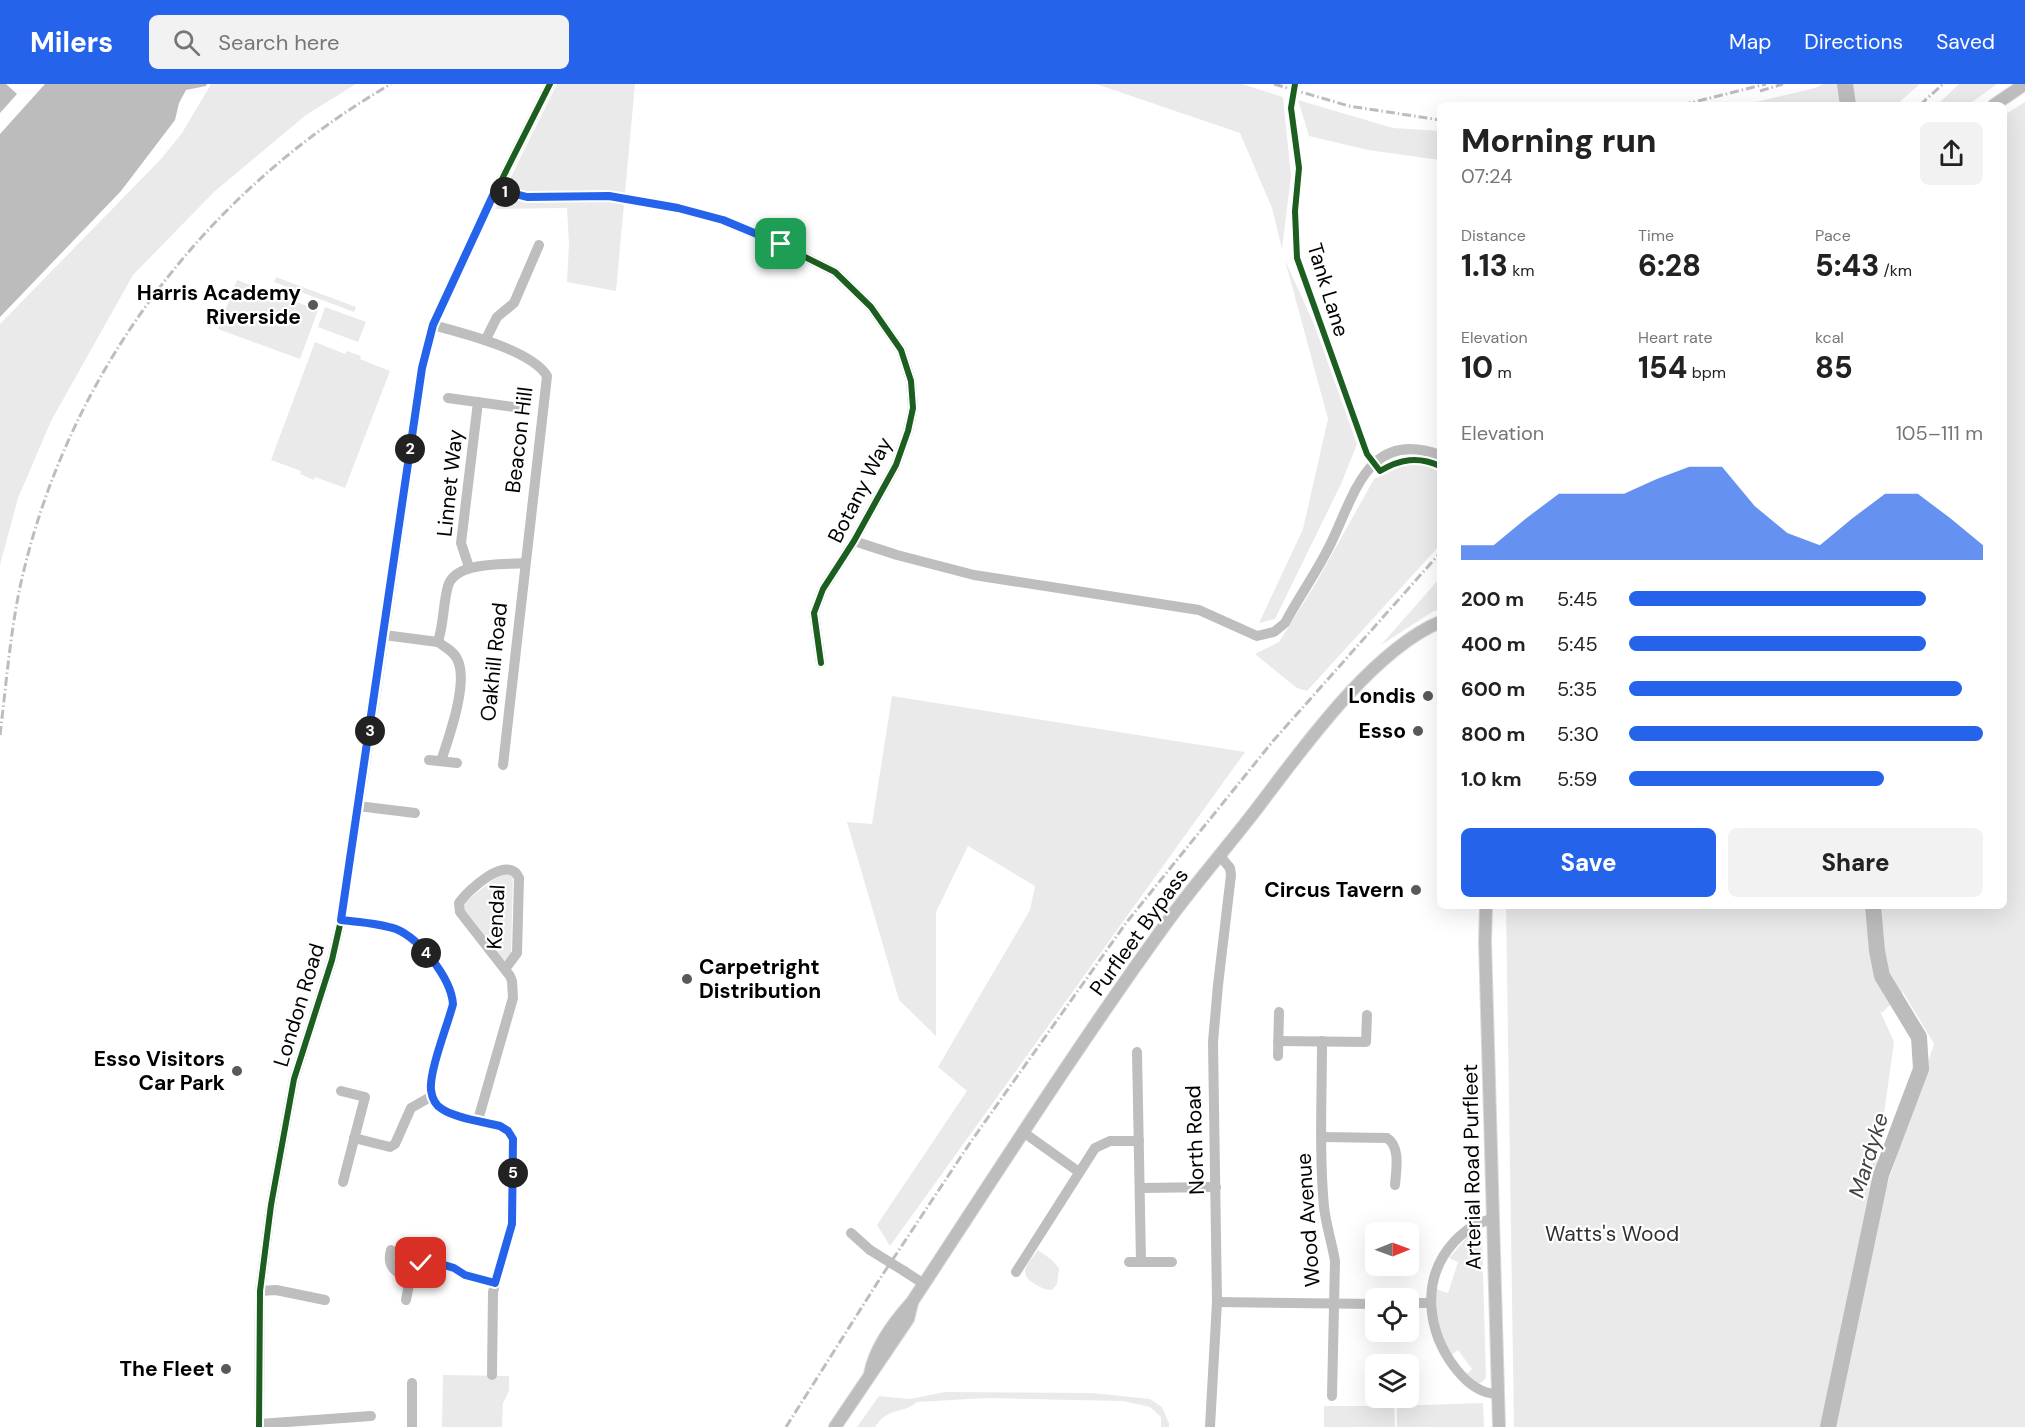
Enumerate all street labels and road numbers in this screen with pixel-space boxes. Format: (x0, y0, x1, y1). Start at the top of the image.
street label: Tank Lane (1301, 240, 1355, 340)
street label: Beacon Hill (499, 385, 539, 495)
street label: Linnet Way (430, 428, 470, 538)
street label: Botany Way (821, 432, 899, 548)
street label: Oakhill Road (474, 601, 514, 723)
street label: Purfleet Bypass (1083, 863, 1195, 1001)
street label: Kendal (480, 884, 512, 950)
street label: London Road (267, 940, 331, 1070)
street label: Arterial Road Purfleet (1456, 1064, 1488, 1270)
street label: North Road (1179, 1085, 1211, 1195)
street label: Wood Avenue (1289, 1152, 1327, 1288)

